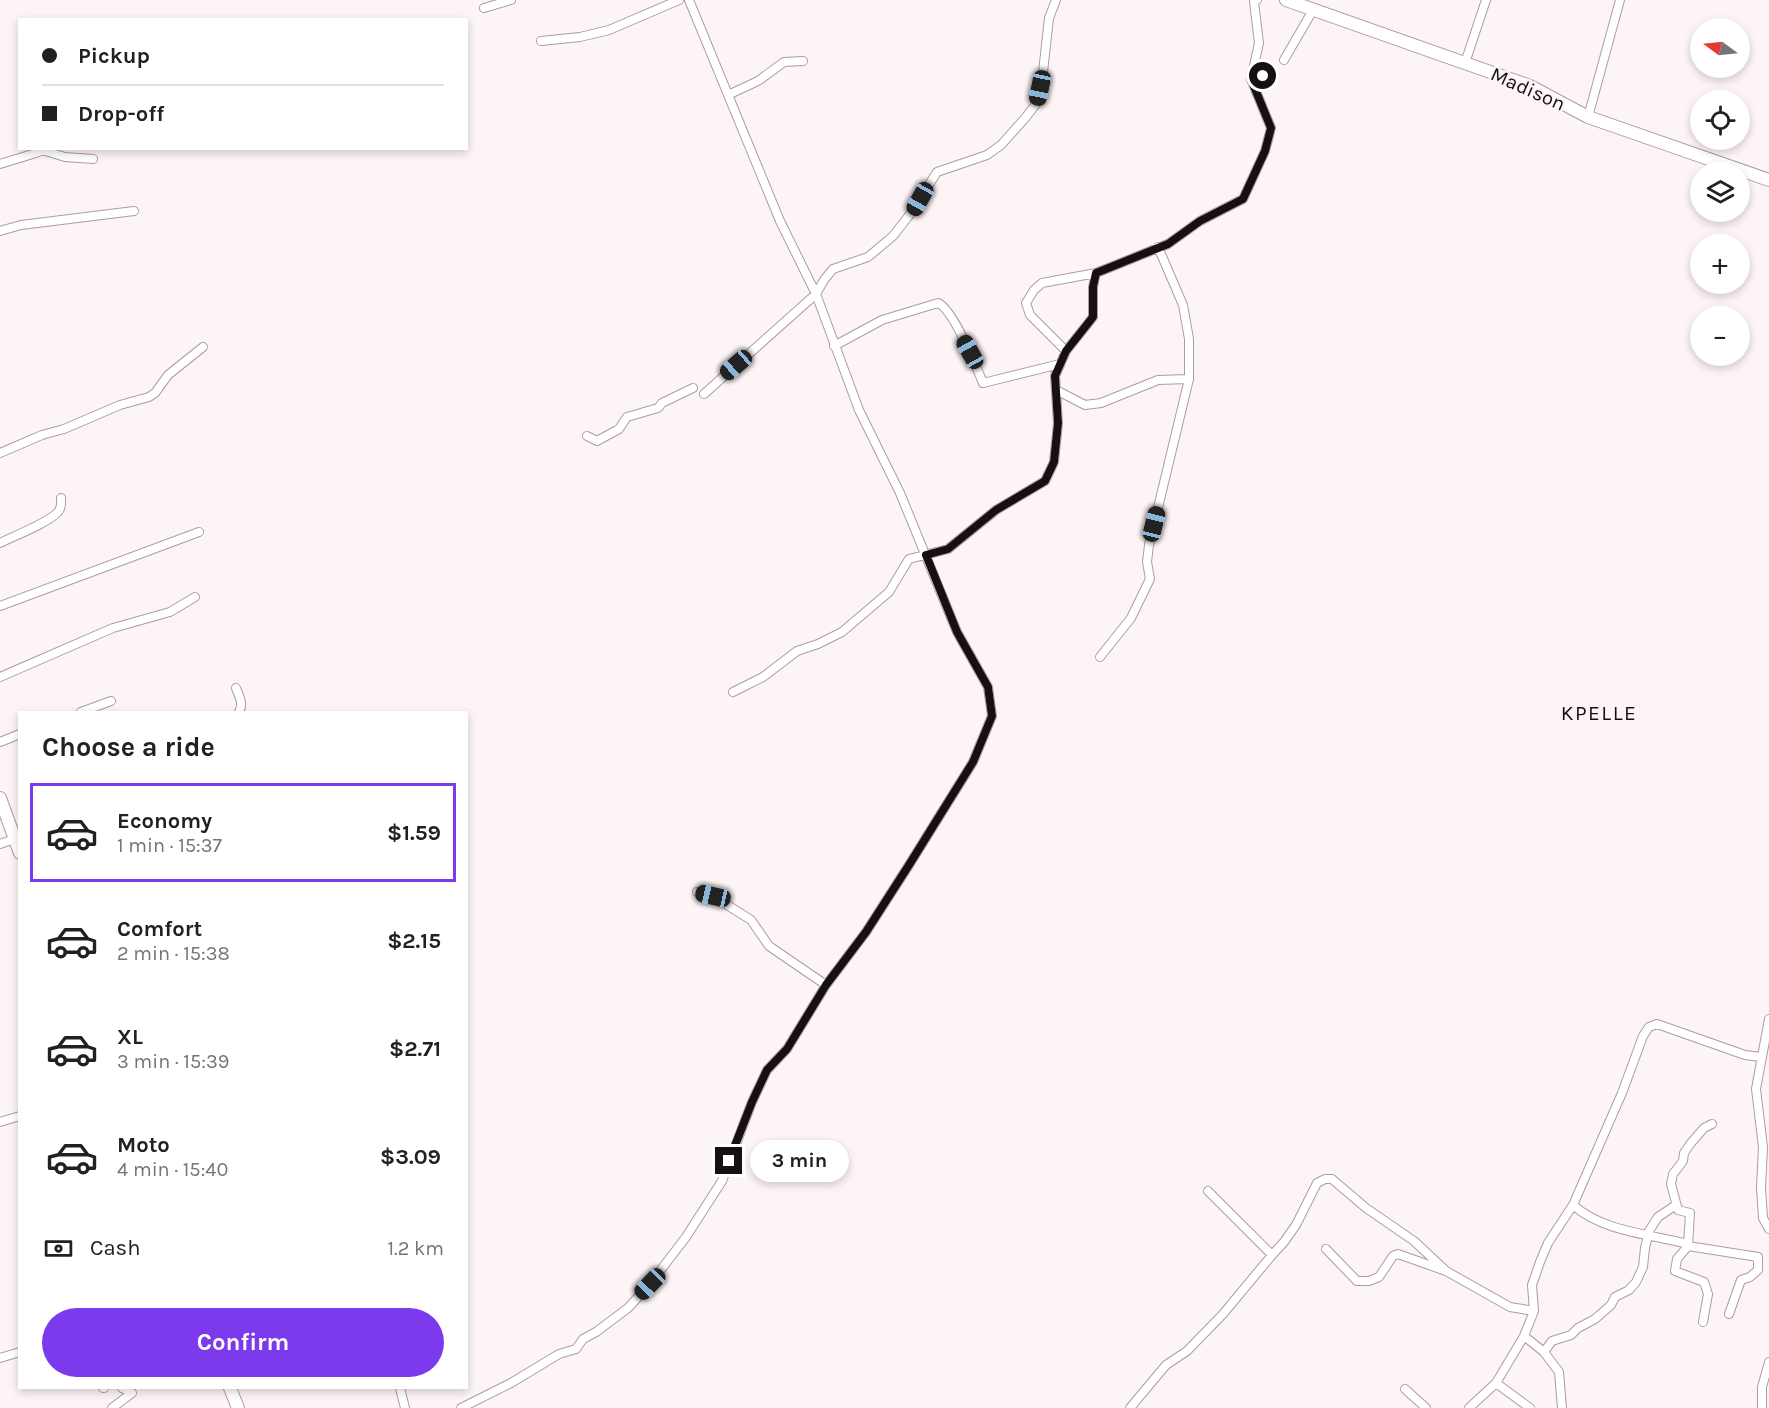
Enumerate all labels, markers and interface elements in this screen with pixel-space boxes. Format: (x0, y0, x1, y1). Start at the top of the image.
north arrow (1690, 18, 1750, 78)
map controls (1690, 18, 1750, 366)
text: Pickup (78, 43, 150, 69)
route start (1249, 62, 1276, 89)
street label: Madison (1487, 62, 1569, 116)
car (1027, 69, 1053, 107)
button: locate (1690, 90, 1750, 150)
text: Drop-off (78, 101, 164, 127)
button: layers (1690, 162, 1750, 222)
car (903, 179, 937, 219)
button: + (1690, 234, 1750, 294)
button: − (1690, 306, 1750, 366)
car (953, 332, 987, 372)
car (717, 346, 755, 384)
car (1141, 504, 1167, 544)
district label: KPELLE (1561, 701, 1637, 725)
text: Choose a ride (42, 731, 215, 763)
icon: car (45, 806, 99, 860)
text: Economy (117, 808, 212, 834)
text: $1.59 (387, 820, 441, 846)
text: 1 min · 15:37 (117, 834, 222, 857)
car (693, 883, 733, 909)
icon: car (45, 914, 99, 968)
text: Comfort (117, 916, 202, 942)
text: $2.15 (387, 928, 441, 954)
text: 2 min · 15:38 (117, 942, 230, 965)
icon: car (45, 1022, 99, 1076)
text: XL (117, 1024, 143, 1050)
text: $2.71 (389, 1036, 441, 1062)
text: 3 min · 15:39 (117, 1050, 229, 1073)
icon: car (45, 1130, 99, 1184)
text: Moto (117, 1132, 170, 1158)
callout: 3 min (750, 1140, 849, 1182)
text: $3.09 (380, 1144, 441, 1170)
route end (715, 1147, 742, 1174)
text: 3 min (772, 1149, 827, 1172)
text: 4 min · 15:40 (117, 1158, 228, 1181)
icon: cash (42, 1232, 75, 1265)
text: Cash (90, 1235, 140, 1261)
text: 1.2 km (388, 1237, 444, 1260)
car (631, 1265, 669, 1303)
button: Confirm (42, 1308, 444, 1377)

